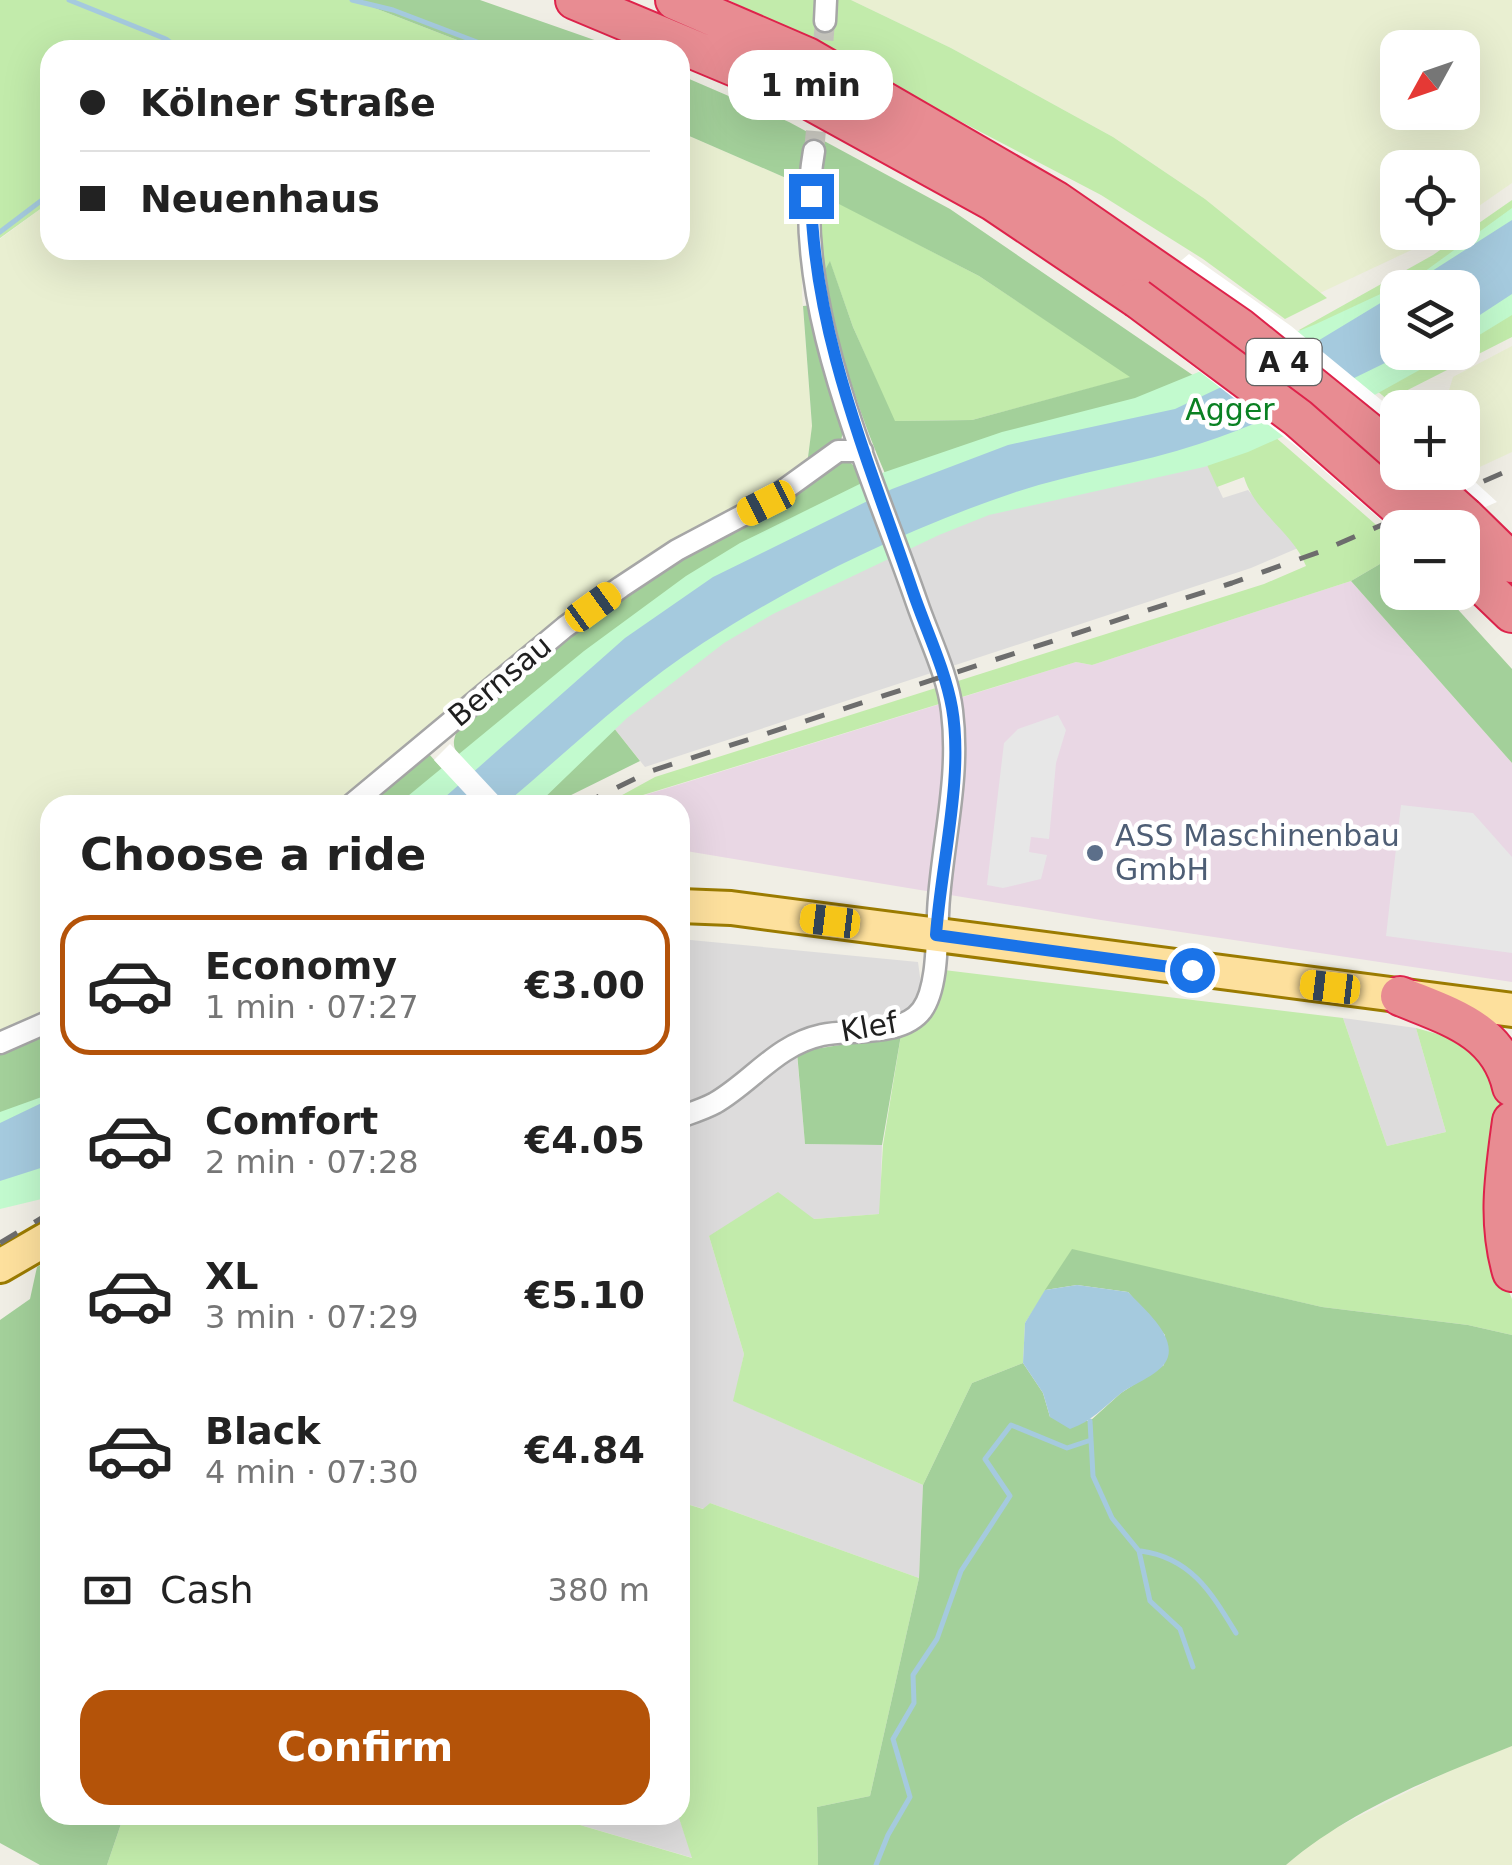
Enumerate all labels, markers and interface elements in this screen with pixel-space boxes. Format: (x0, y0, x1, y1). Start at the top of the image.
north arrow (1380, 30, 1480, 130)
map controls (1380, 30, 1480, 610)
callout: 1 min (728, 51, 894, 121)
text: 1 min (760, 66, 861, 104)
text: Kölner Straße (140, 81, 436, 125)
button: locate (1380, 150, 1480, 250)
route end (789, 174, 834, 219)
text: Neuenhaus (140, 177, 380, 221)
button: layers (1380, 270, 1480, 370)
road number: A 4 (1246, 339, 1322, 385)
button: + (1380, 390, 1480, 490)
park label: Agger (1185, 392, 1275, 427)
car (732, 476, 800, 530)
button: − (1380, 510, 1480, 610)
car (560, 577, 626, 637)
street label: Bernsau (441, 628, 558, 734)
place label: ASS Maschinenbau GmbH (1115, 818, 1400, 887)
text: Choose a ride (80, 828, 426, 881)
marker: ASS Maschinenbau GmbH (1084, 842, 1106, 864)
car (798, 902, 862, 940)
icon: car (85, 940, 175, 1030)
text: Economy (205, 944, 397, 988)
route start (1170, 948, 1215, 993)
text: €3.00 (525, 963, 645, 1007)
car (1298, 968, 1362, 1006)
text: 1 min · 07:27 (205, 988, 419, 1026)
street label: Klef (838, 1004, 901, 1049)
icon: car (85, 1095, 175, 1185)
text: Comfort (205, 1099, 378, 1143)
text: €4.05 (525, 1118, 645, 1162)
text: 2 min · 07:28 (205, 1143, 419, 1181)
icon: car (85, 1250, 175, 1340)
text: XL (205, 1254, 259, 1298)
text: €5.10 (525, 1273, 645, 1317)
text: 3 min · 07:29 (205, 1298, 419, 1336)
icon: car (85, 1405, 175, 1495)
text: Black (205, 1409, 320, 1453)
text: €4.84 (525, 1428, 645, 1472)
text: 4 min · 07:30 (205, 1453, 419, 1491)
icon: cash (80, 1563, 135, 1618)
text: Cash (160, 1568, 254, 1612)
text: 380 m (548, 1571, 650, 1609)
button: Confirm (80, 1690, 650, 1805)

